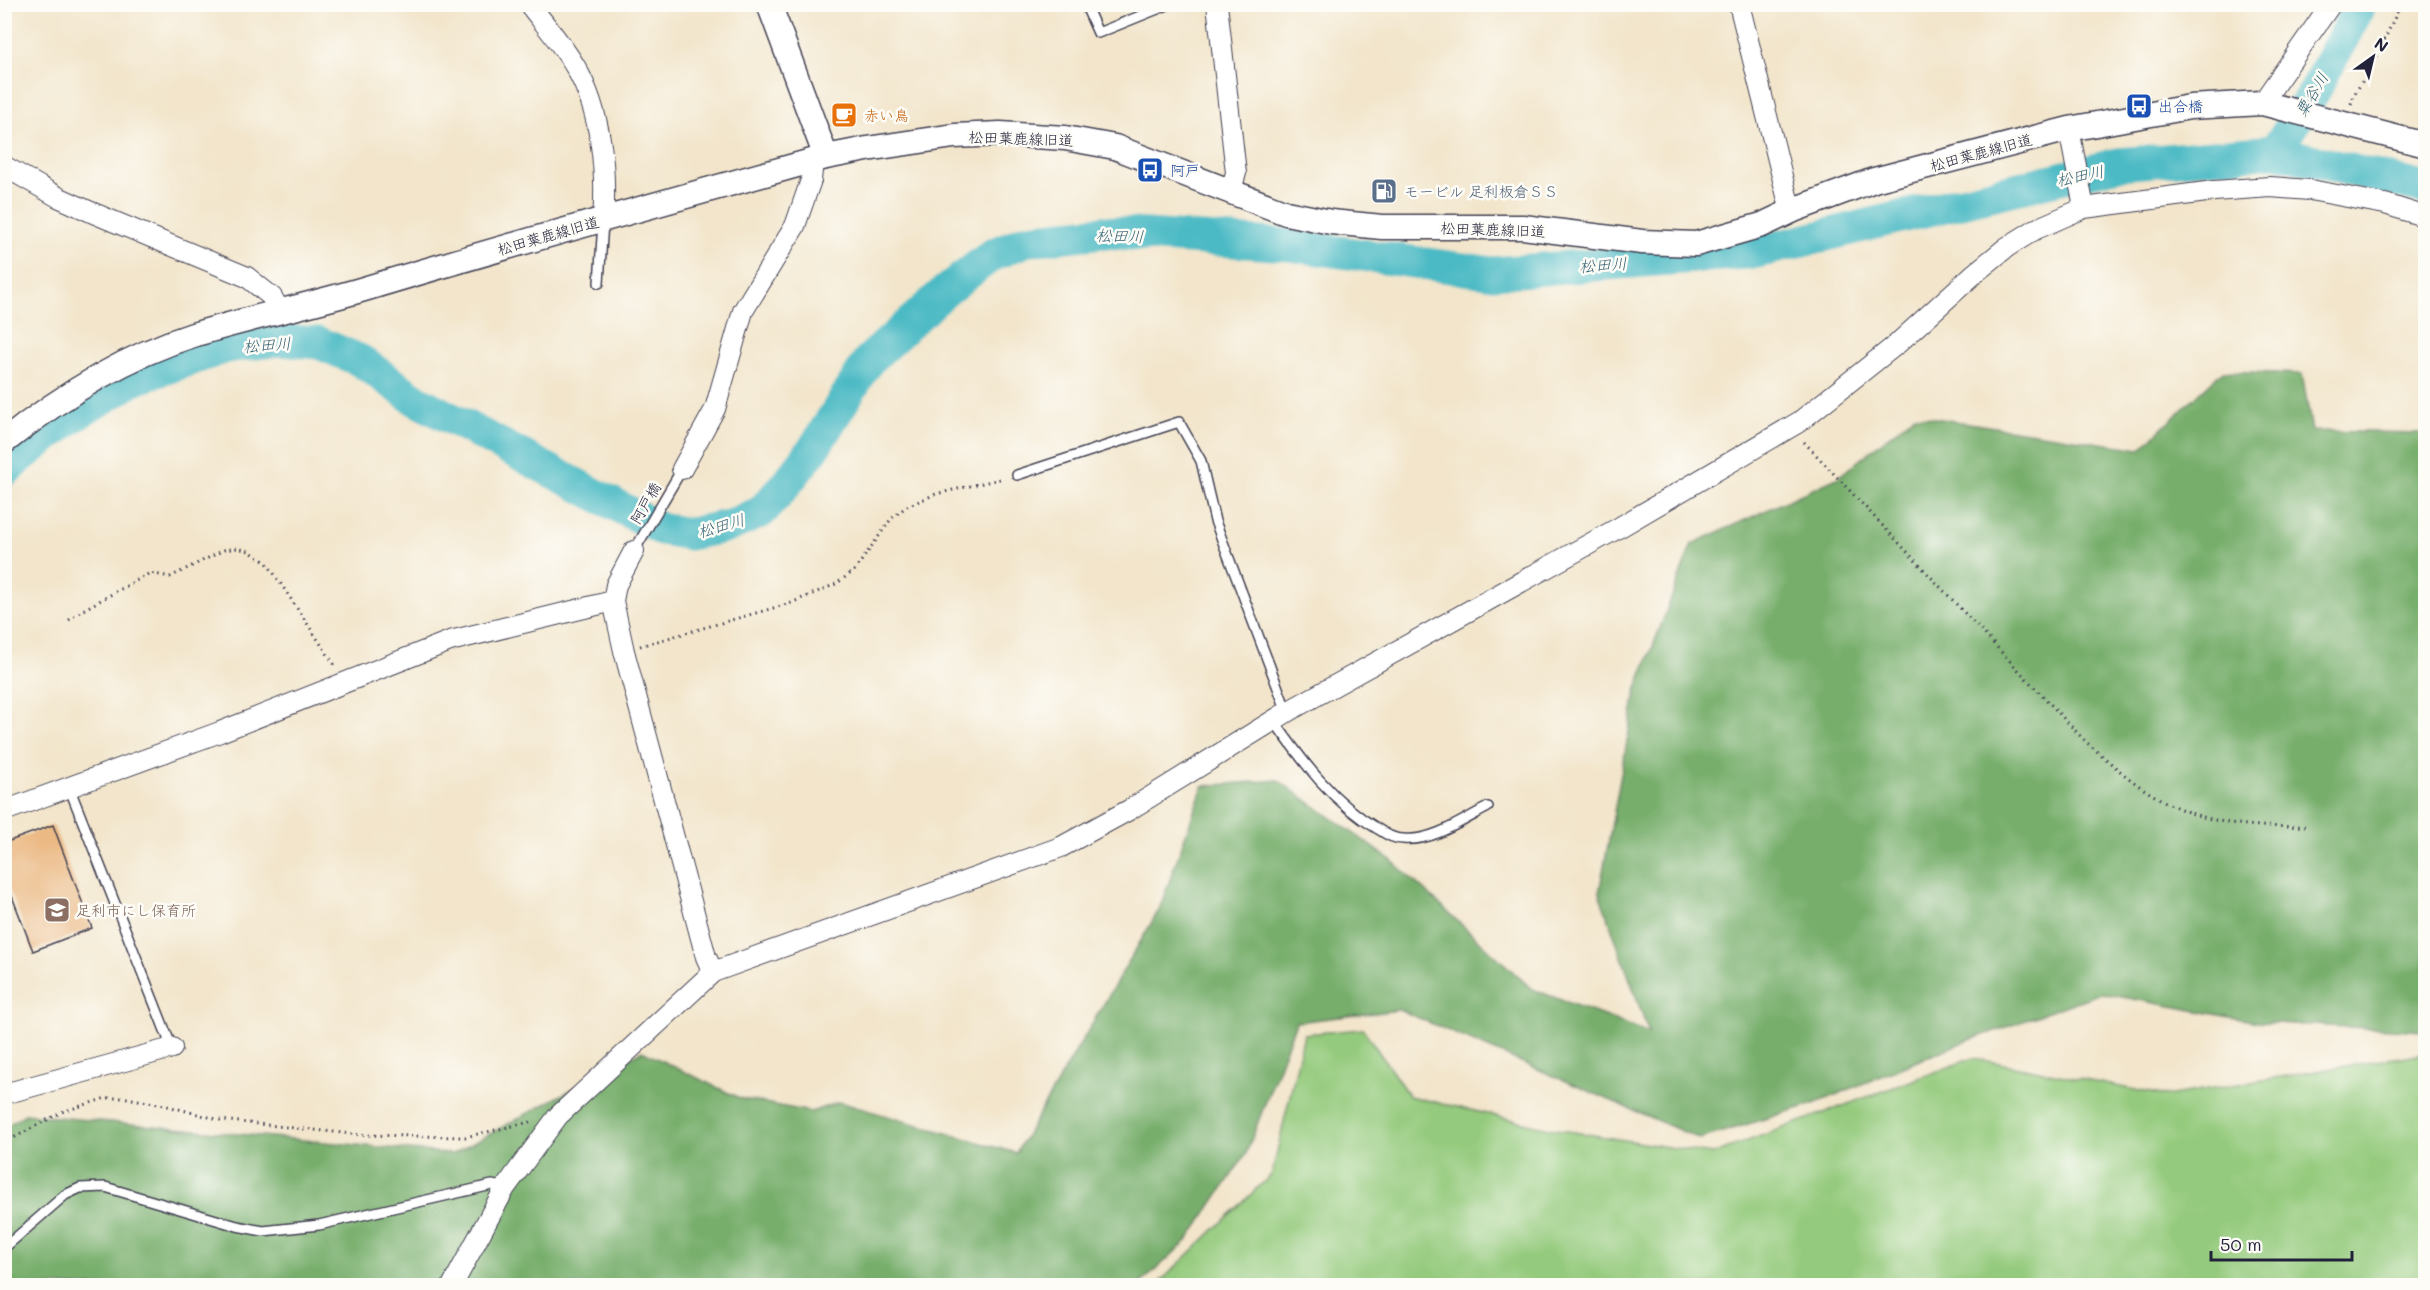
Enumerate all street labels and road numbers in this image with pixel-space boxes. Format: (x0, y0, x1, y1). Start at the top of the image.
street label: 松田葉鹿線旧道 (968, 126, 1074, 150)
street label: 松田葉鹿線旧道 (1928, 129, 2034, 175)
street label: 松田葉鹿線旧道 (495, 211, 601, 259)
street label: 松田葉鹿線旧道 (1440, 217, 1546, 241)
street label: 阿戸橋 (625, 479, 665, 527)

